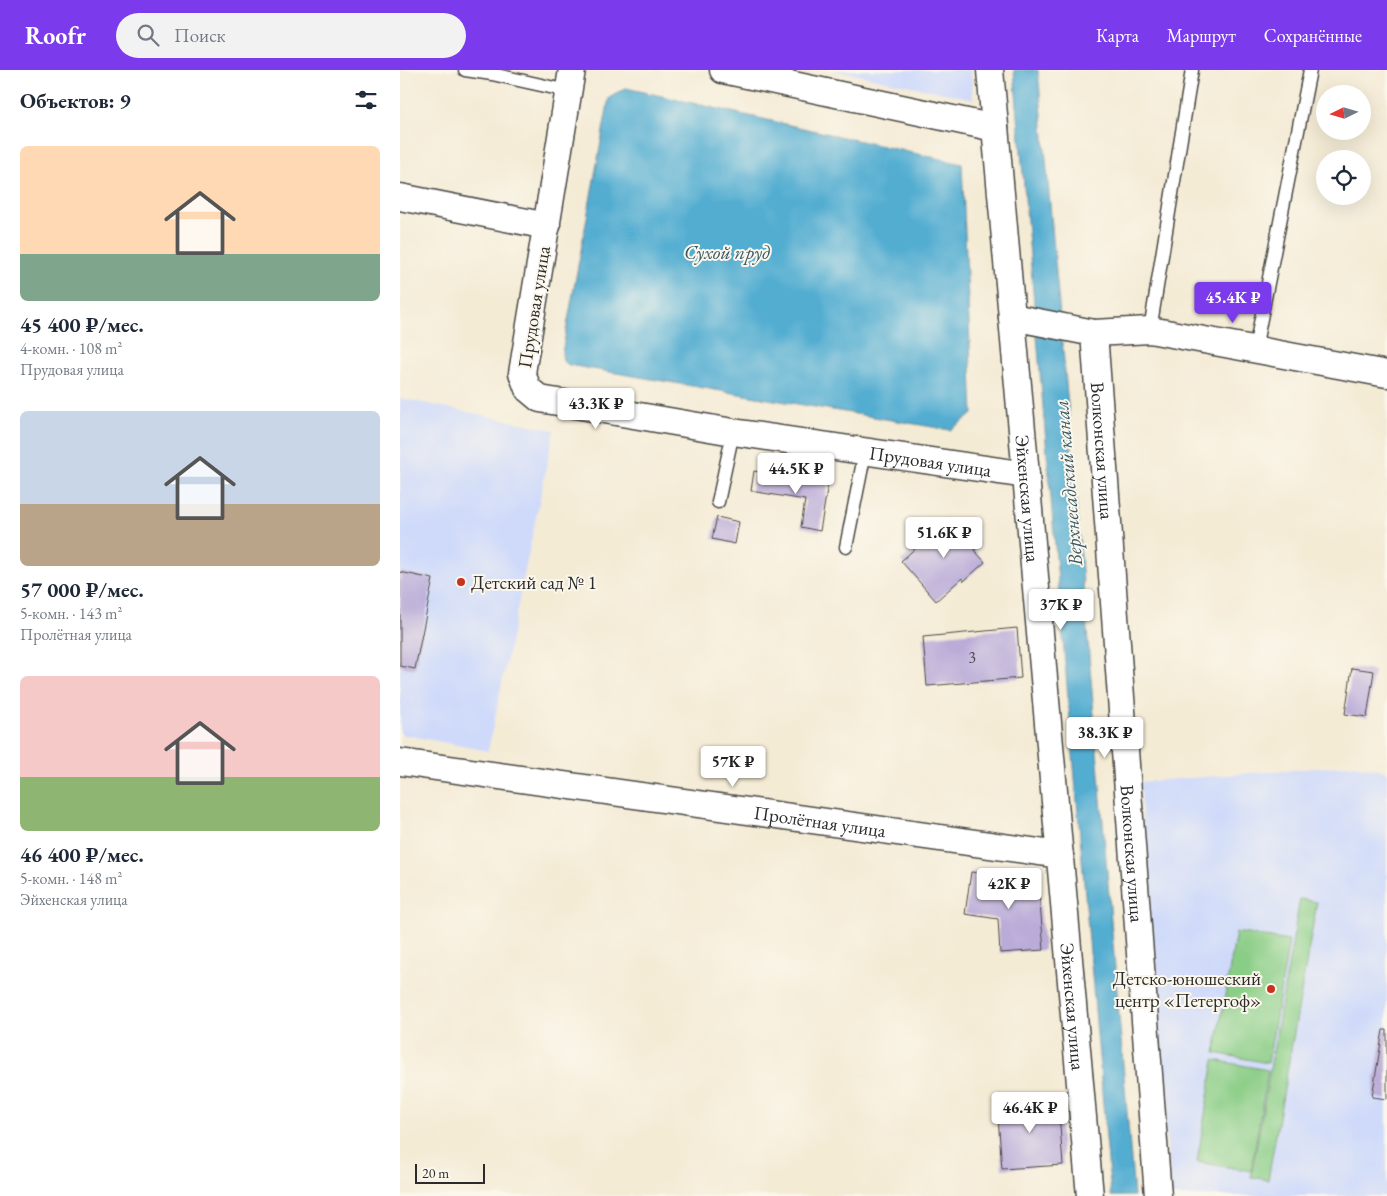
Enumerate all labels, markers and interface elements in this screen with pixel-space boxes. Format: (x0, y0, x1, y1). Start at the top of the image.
search box (116, 13, 466, 58)
text: Roofr (25, 20, 86, 51)
icon: search (134, 21, 162, 49)
text: Поиск (174, 23, 226, 48)
text: Карта (1096, 24, 1139, 47)
text: Маршрут (1167, 24, 1236, 47)
text: Сохранённые (1264, 24, 1362, 47)
north arrow (1316, 85, 1371, 140)
map controls (1316, 85, 1371, 205)
icon: filters (352, 86, 380, 114)
text: Объектов: 9 (20, 87, 131, 114)
button: locate (1316, 150, 1371, 205)
icon: home (155, 178, 245, 268)
water label: Сухой пруд (684, 239, 770, 265)
street label: Прудовая улица (512, 244, 556, 370)
pin: 45.4K ₽ (1187, 282, 1279, 324)
text: 45.4K ₽ (1205, 287, 1261, 308)
text: 45 400 ₽/мес. (20, 311, 144, 338)
text: 4-комн. · 108 m² (20, 338, 122, 359)
text: Прудовая улица (20, 359, 124, 380)
street label: Волконская улица (1085, 381, 1120, 521)
pin: 43.3K ₽ (550, 388, 642, 430)
text: 43.3K ₽ (568, 393, 624, 414)
water label: Верхнесадский канал (1048, 399, 1088, 568)
street label: Эйхенская улица (1010, 433, 1046, 564)
street label: Прудовая улица (867, 440, 994, 482)
icon: home (155, 443, 245, 533)
pin: 44.5K ₽ (750, 452, 842, 495)
text: 44.5K ₽ (768, 458, 824, 479)
pin: 51.6K ₽ (898, 516, 990, 559)
text: 51.6K ₽ (916, 522, 972, 543)
place label: Детский сад № 1 (471, 570, 597, 595)
text: 57 000 ₽/мес. (20, 576, 144, 603)
marker: Детский сад № 1 (455, 576, 467, 588)
pin: 37K ₽ (1026, 588, 1096, 631)
text: 37K ₽ (1040, 594, 1082, 615)
text: 5-комн. · 143 m² (20, 603, 122, 624)
text: Пролётная улица (20, 624, 132, 645)
house number: 3 (968, 647, 976, 668)
icon: home (155, 708, 245, 798)
pin: 38.3K ₽ (1059, 716, 1151, 759)
text: 38.3K ₽ (1077, 722, 1133, 743)
pin: 57K ₽ (698, 746, 768, 788)
text: 57K ₽ (712, 751, 754, 772)
street label: Волконская улица (1115, 784, 1150, 924)
street label: Пролётная улица (752, 799, 888, 843)
text: 46 400 ₽/мес. (20, 841, 144, 868)
text: 5-комн. · 148 m² (20, 868, 122, 889)
pin: 42K ₽ (974, 868, 1044, 910)
text: 42K ₽ (988, 873, 1030, 894)
text: Эйхенская улица (20, 889, 128, 910)
street label: Эйхенская улица (1055, 941, 1091, 1072)
place label: Детско-юношеский центр «Петергоф» (1113, 966, 1261, 1013)
marker: Детско-юношеский центр «Петергоф» (1265, 983, 1277, 995)
pin: 46.4K ₽ (984, 1092, 1076, 1134)
text: 46.4K ₽ (1002, 1097, 1058, 1118)
scale bar (415, 1161, 485, 1184)
text: 20 m (422, 1164, 449, 1182)

